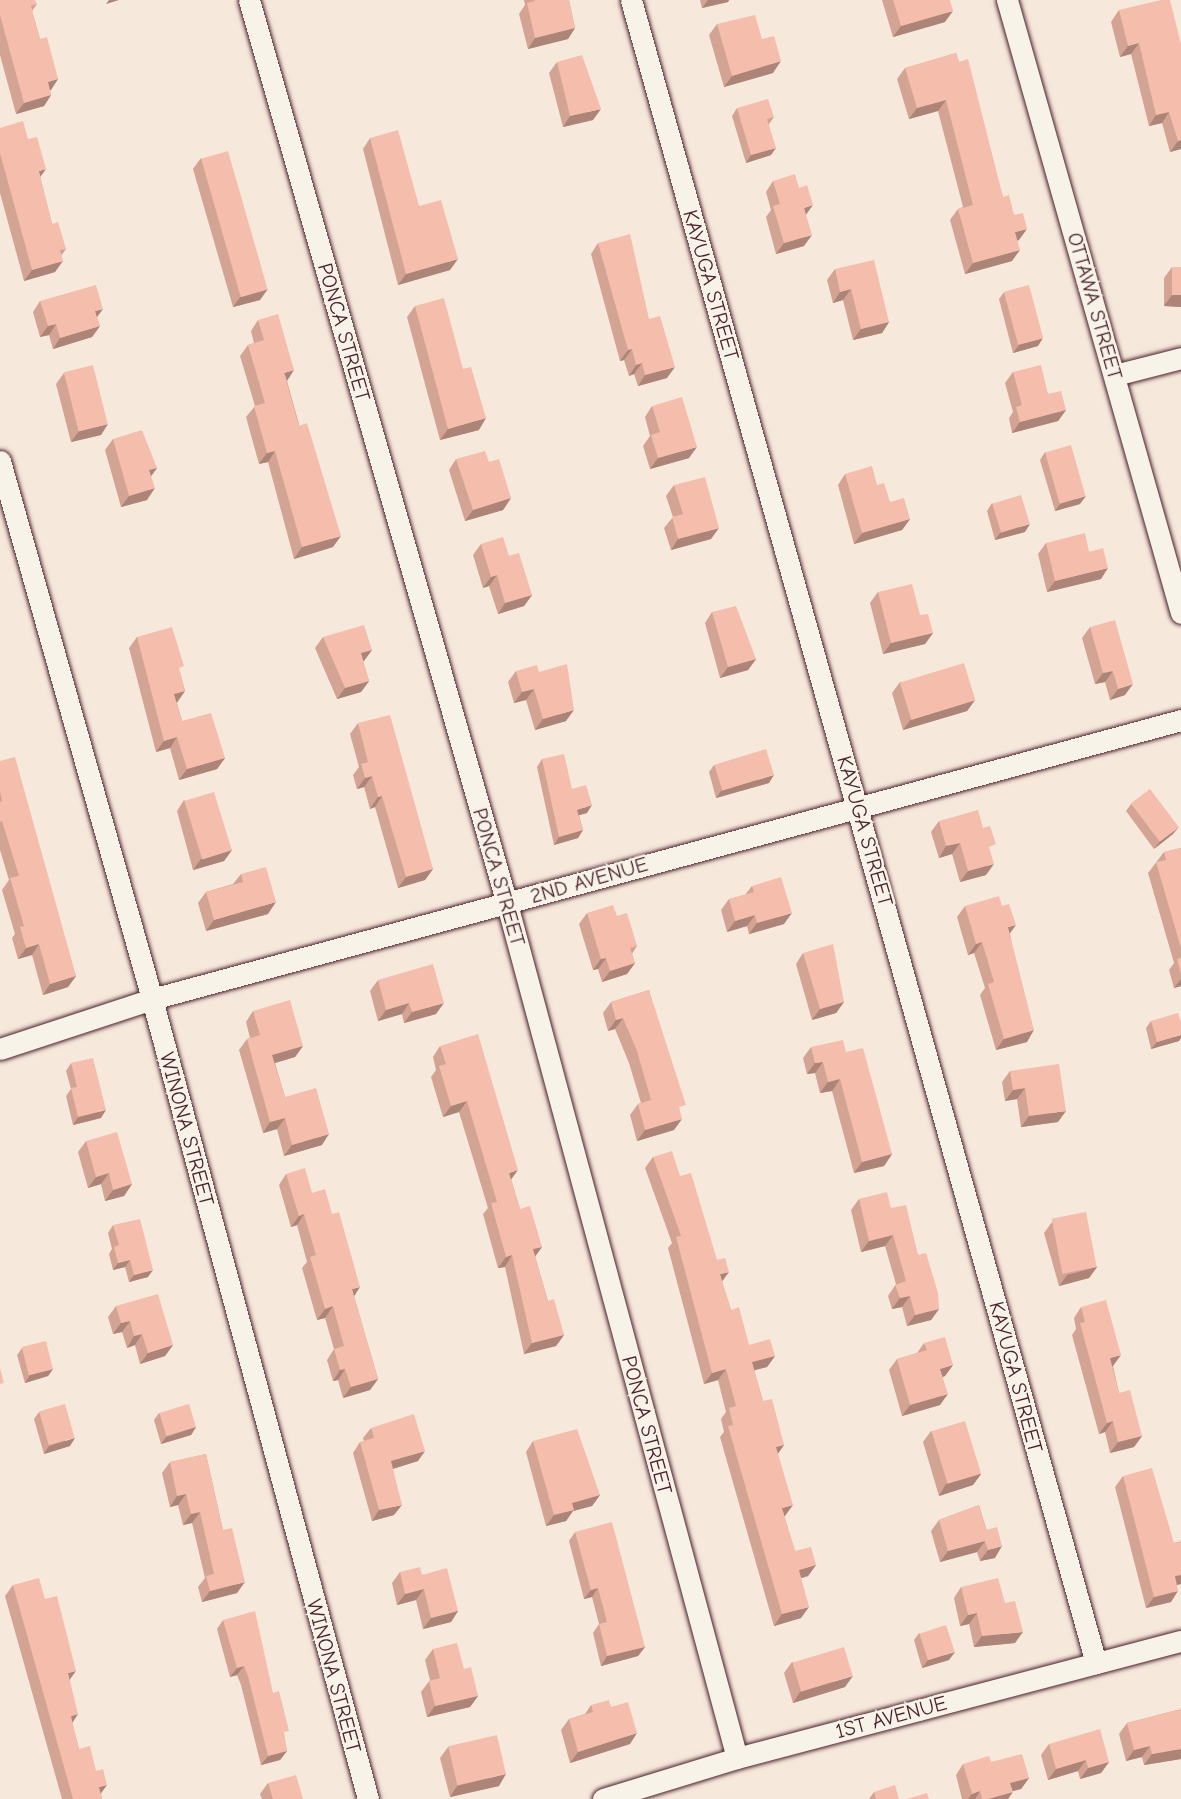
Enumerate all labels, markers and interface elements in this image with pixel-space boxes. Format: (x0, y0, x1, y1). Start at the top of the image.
street label: KAYUGA STREET (677, 207, 745, 363)
street label: OTTAWA STREET (1062, 230, 1128, 382)
street label: PONCA STREET (312, 260, 376, 404)
street label: KAYUGA STREET (831, 753, 899, 909)
street label: PONCA STREET (467, 805, 531, 949)
street label: 2ND AVENUE (527, 851, 651, 909)
street label: WINONA STREET (154, 1049, 220, 1209)
street label: KAYUGA STREET (984, 1299, 1048, 1455)
street label: PONCA STREET (616, 1353, 678, 1497)
street label: WINONA STREET (301, 1596, 367, 1756)
street label: 1ST AVENUE (833, 1690, 949, 1744)

